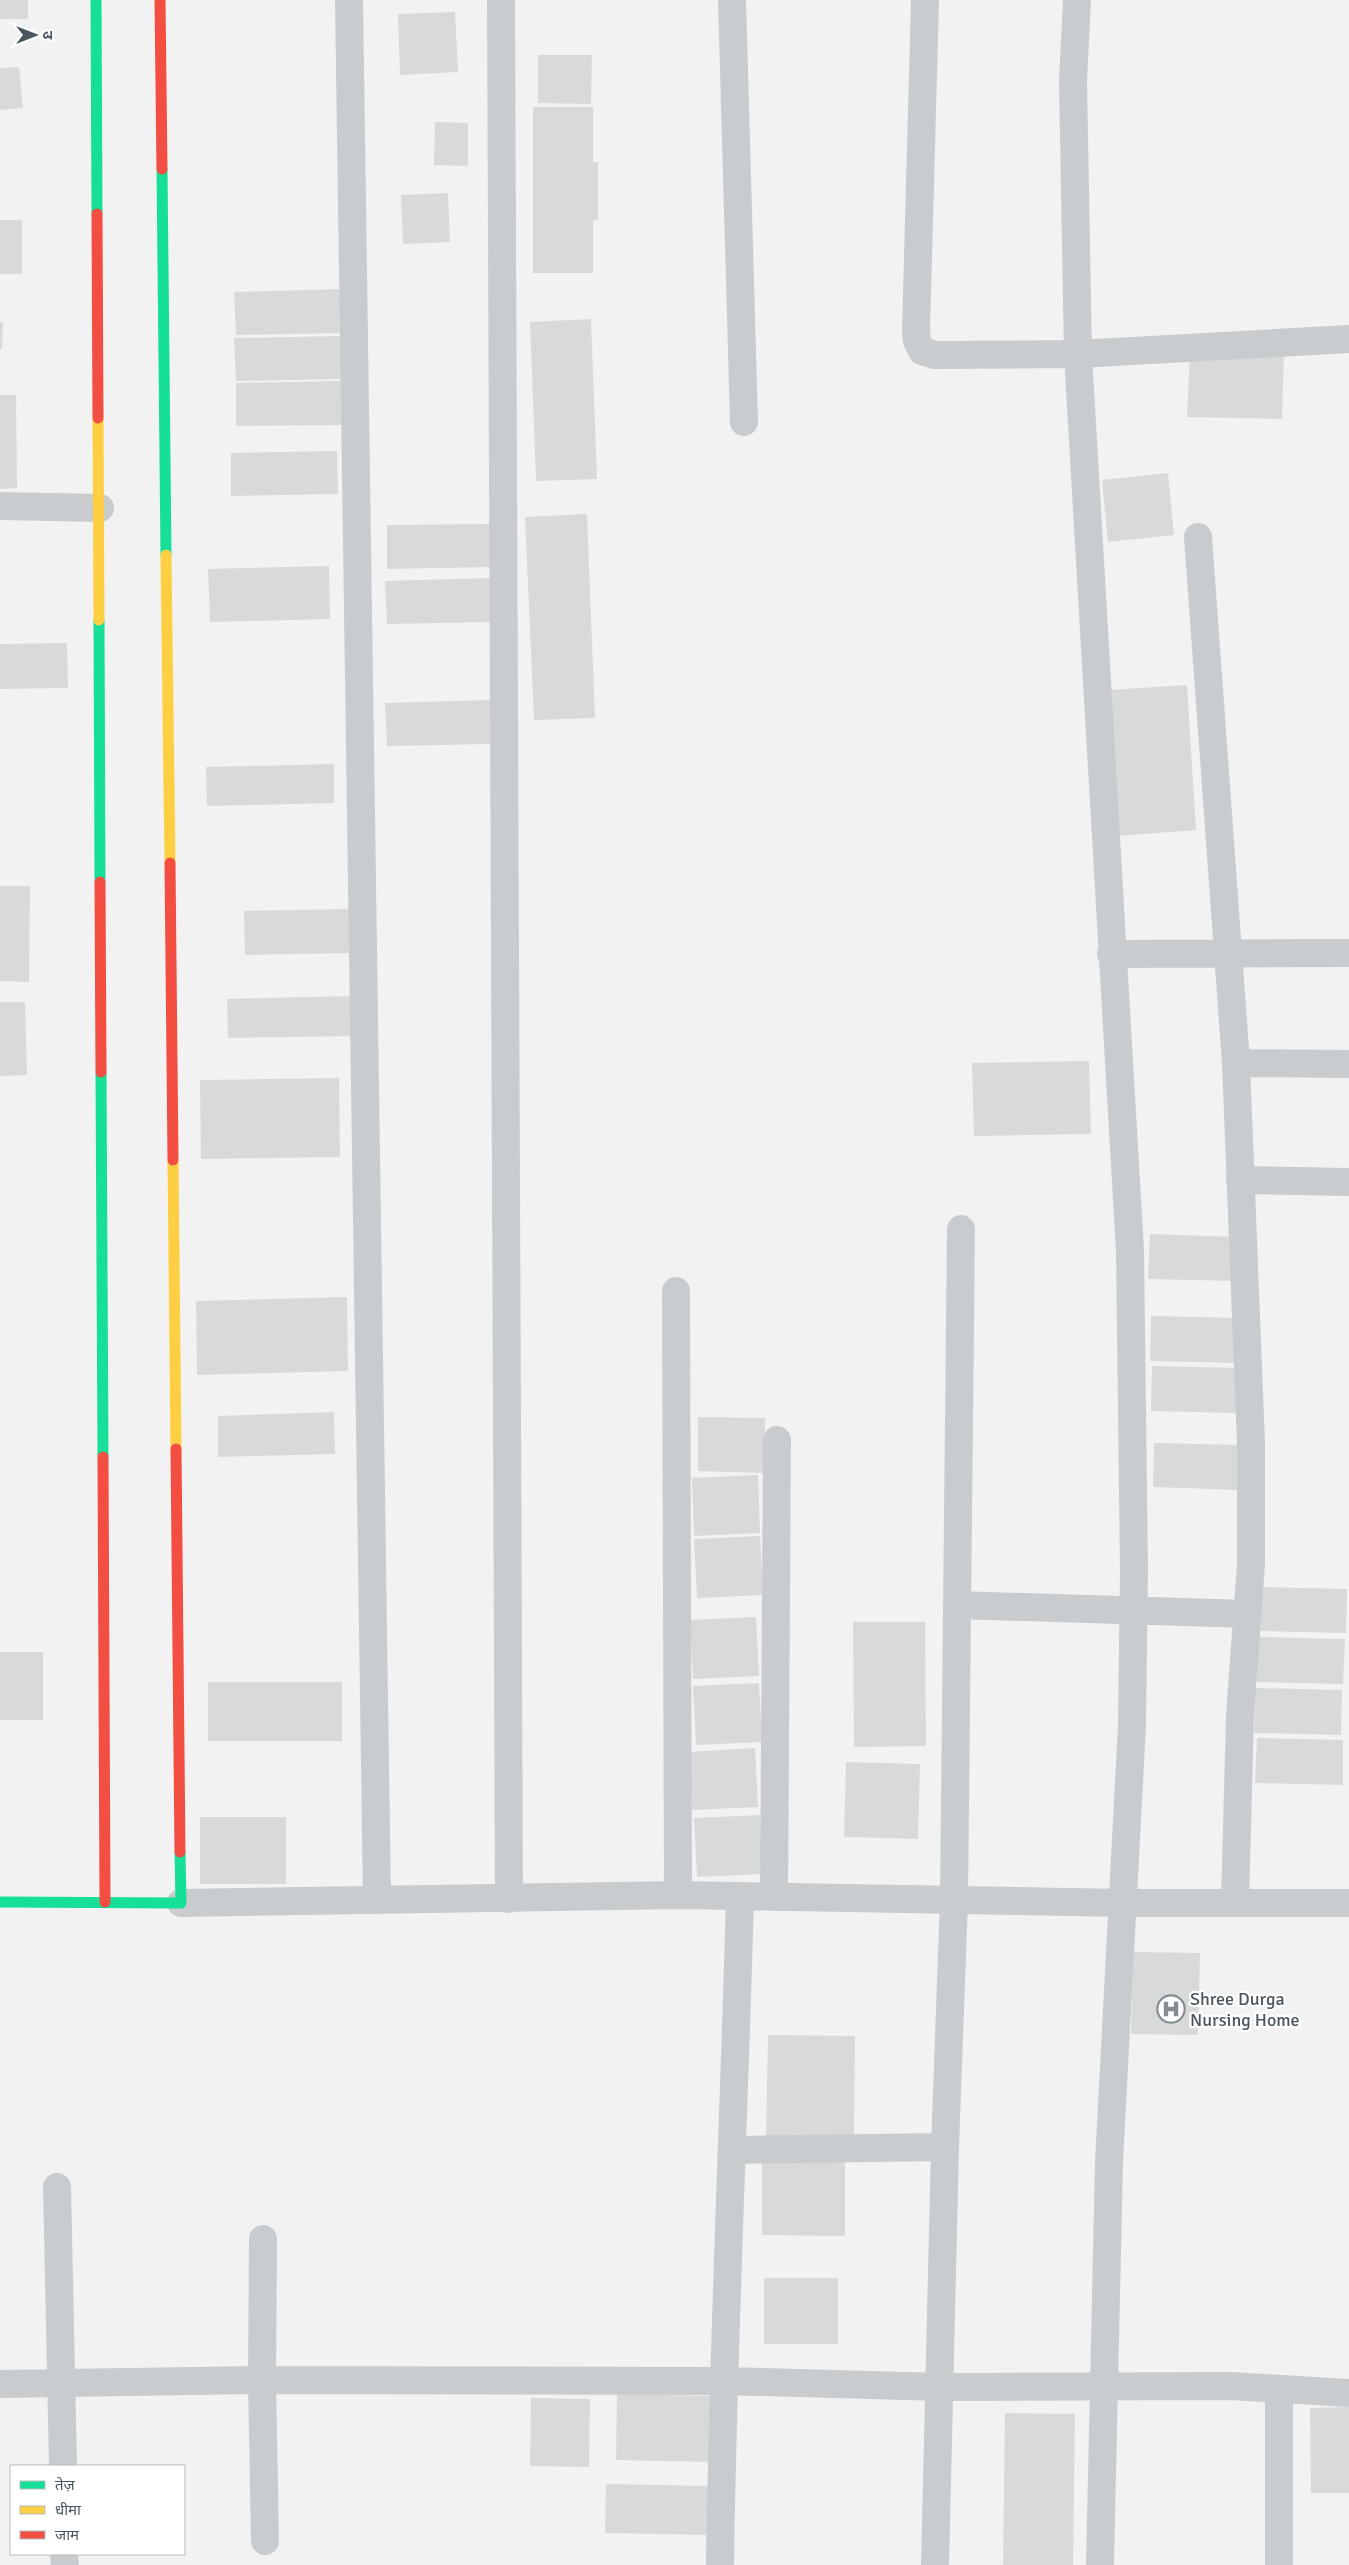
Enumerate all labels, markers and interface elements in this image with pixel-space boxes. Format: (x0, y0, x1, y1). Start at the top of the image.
north arrow (10, 10, 60, 60)
text: उ (39, 31, 56, 40)
place label: Shree Durga Nursing Home (1190, 1988, 1300, 2031)
hospital icon: Shree Durga Nursing Home (1156, 1994, 1186, 2024)
legend (10, 2465, 185, 2555)
text: तेज़ (55, 2476, 76, 2494)
text: धीमा (55, 2501, 82, 2519)
text: जाम (55, 2526, 80, 2544)

